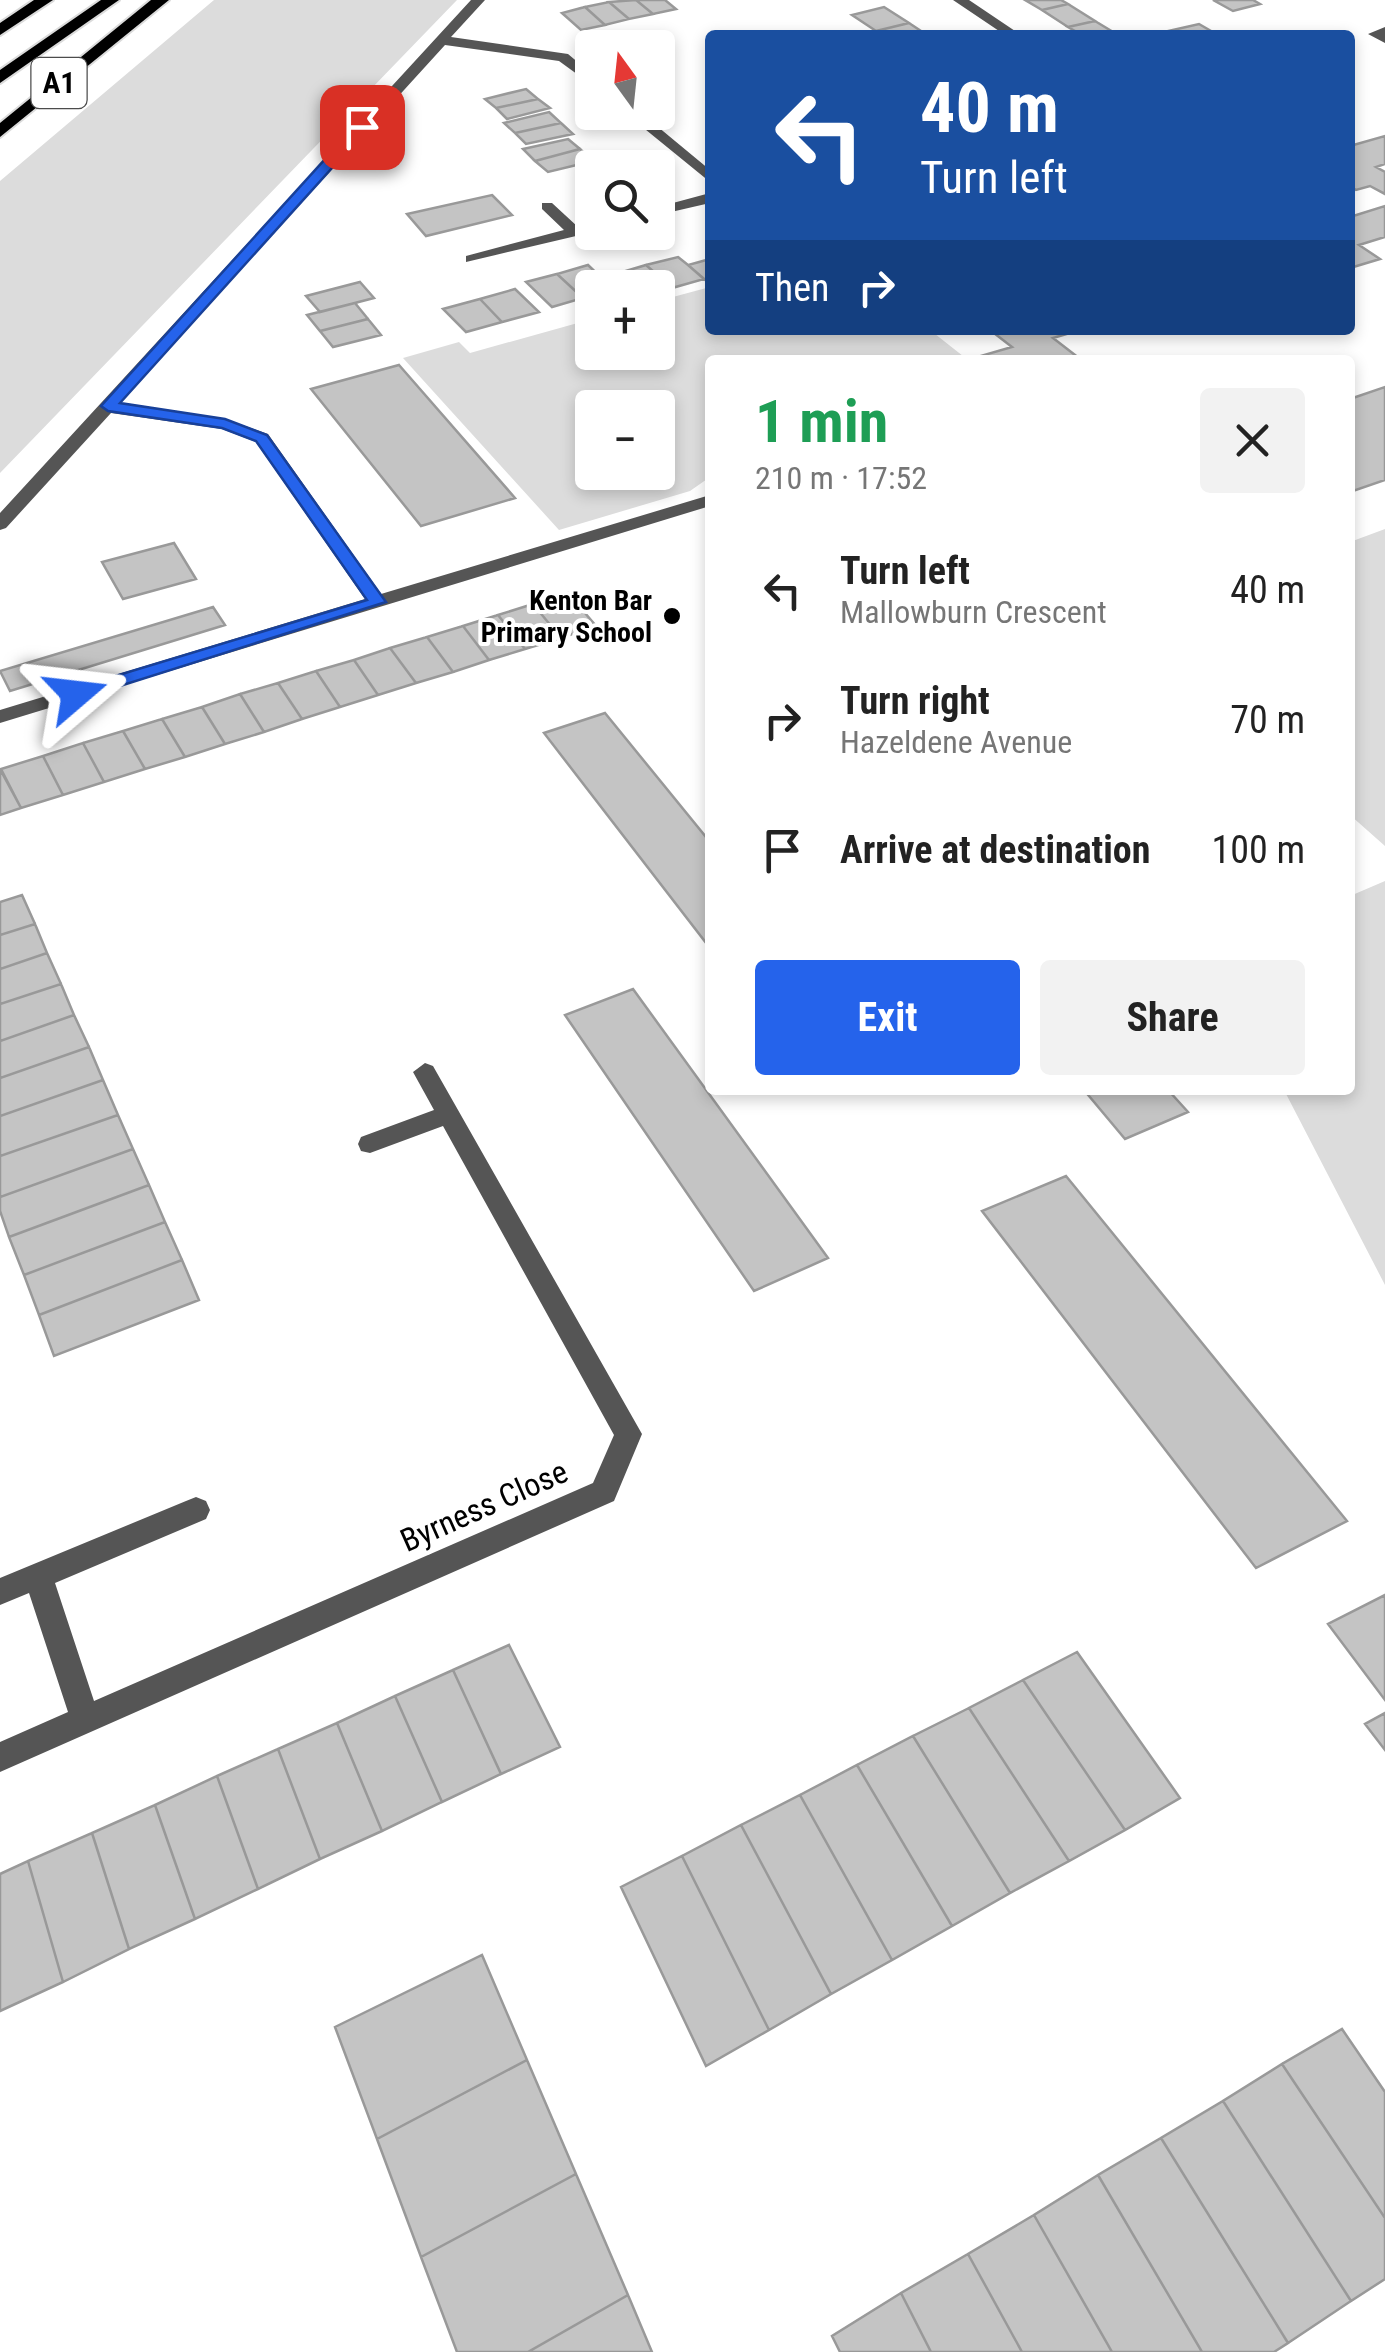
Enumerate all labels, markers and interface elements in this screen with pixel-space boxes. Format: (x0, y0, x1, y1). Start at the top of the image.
north arrow (575, 30, 675, 130)
map controls (575, 30, 675, 490)
road number: A1 (32, 58, 86, 108)
text: 40 m (920, 67, 1059, 149)
icon: left (755, 70, 885, 200)
pin (320, 85, 405, 170)
icon: arrive (335, 100, 390, 155)
button: search (575, 150, 675, 250)
text: Turn left (920, 151, 1068, 204)
icon: right (849, 260, 904, 315)
text: Then (755, 266, 829, 310)
button: + (575, 270, 675, 370)
text: 1 min (755, 386, 888, 457)
button: close (1200, 388, 1305, 493)
button: − (575, 390, 675, 490)
text: 210 m · 17:52 (755, 459, 927, 497)
text: Turn left (840, 549, 970, 593)
icon: left (755, 563, 810, 618)
text: 40 m (1230, 568, 1305, 612)
place label: Kenton Bar Primary School (481, 584, 652, 649)
text: Mallowburn Crescent (840, 593, 1107, 631)
marker: Kenton Bar Primary School (661, 605, 683, 627)
position arrow (24, 642, 128, 746)
text: Turn right (840, 679, 990, 723)
icon: right (755, 693, 810, 748)
text: 70 m (1230, 698, 1305, 742)
text: Hazeldene Avenue (840, 723, 1072, 761)
icon: arrive (755, 823, 810, 878)
text: Arrive at destination (840, 828, 1150, 872)
text: 100 m (1211, 828, 1305, 872)
button: Exit (755, 960, 1020, 1075)
button: Share (1040, 960, 1305, 1075)
street label: Byrness Close (395, 1452, 573, 1560)

